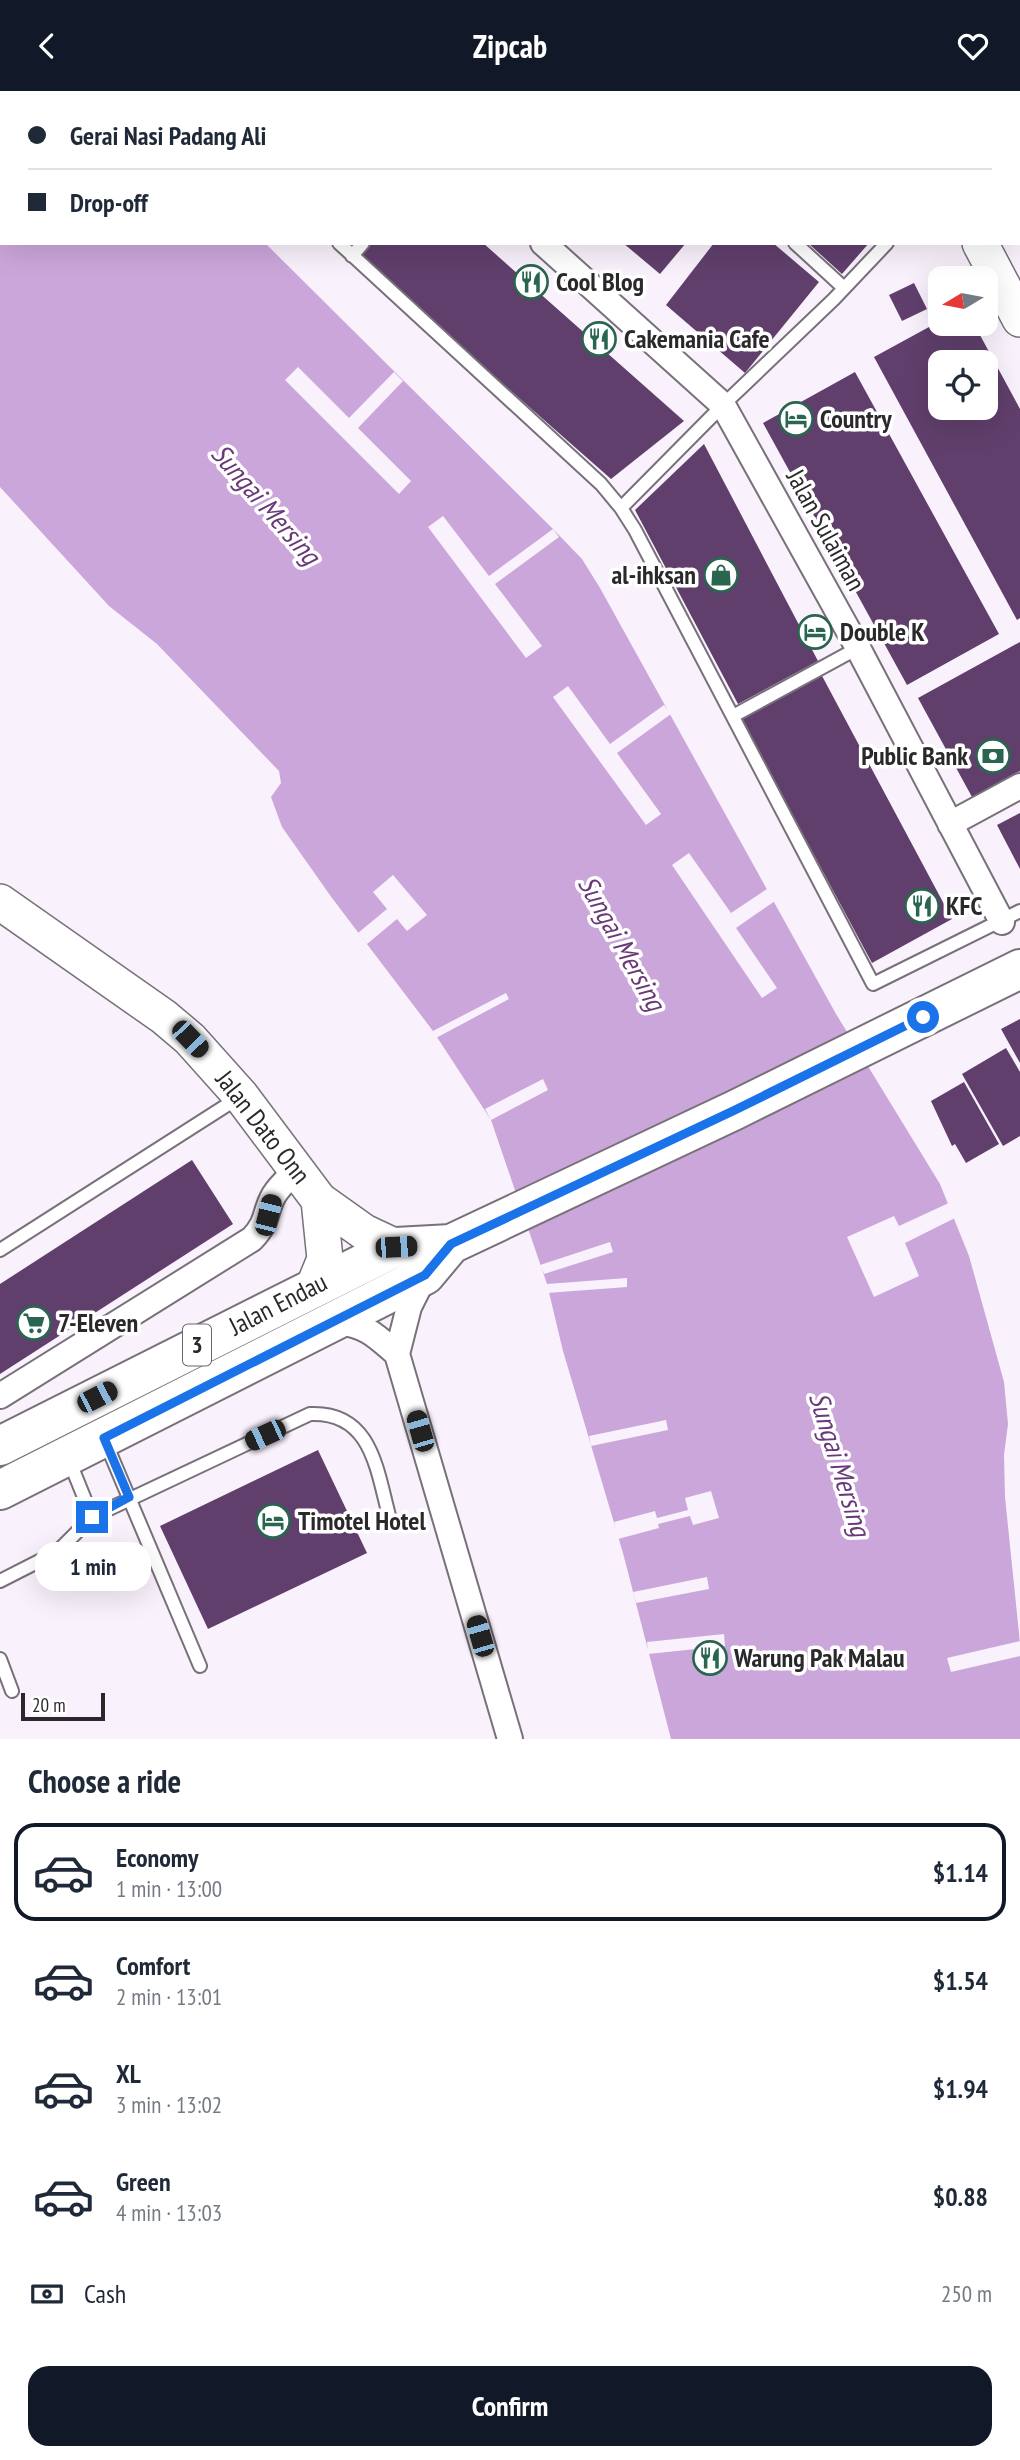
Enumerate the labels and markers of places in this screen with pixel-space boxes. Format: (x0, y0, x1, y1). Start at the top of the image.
restaurant icon: Cool Blog (512, 263, 550, 301)
place label: Cool Blog (556, 265, 644, 298)
restaurant icon: Cakemania Cafe (580, 320, 618, 358)
place label: Cakemania Cafe (624, 322, 770, 355)
hotel icon: Country (777, 400, 815, 438)
place label: Country (820, 402, 892, 435)
shop icon: al-ihksan (702, 556, 740, 594)
place label: al-ihksan (611, 558, 696, 591)
hotel icon: Double K (796, 613, 834, 651)
place label: Double K (840, 615, 925, 648)
bank icon: Public Bank (974, 737, 1012, 775)
place label: Public Bank (861, 739, 968, 772)
restaurant icon: KFC (903, 887, 941, 925)
place label: KFC (946, 889, 982, 922)
supermarket icon: 7-Eleven (15, 1304, 53, 1342)
place label: 7-Eleven (58, 1306, 138, 1339)
hotel icon: Timotel Hotel (254, 1502, 292, 1540)
place label: Timotel Hotel (298, 1504, 426, 1537)
restaurant icon: Warung Pak Malau (691, 1639, 729, 1677)
place label: Warung Pak Malau (733, 1641, 905, 1674)

